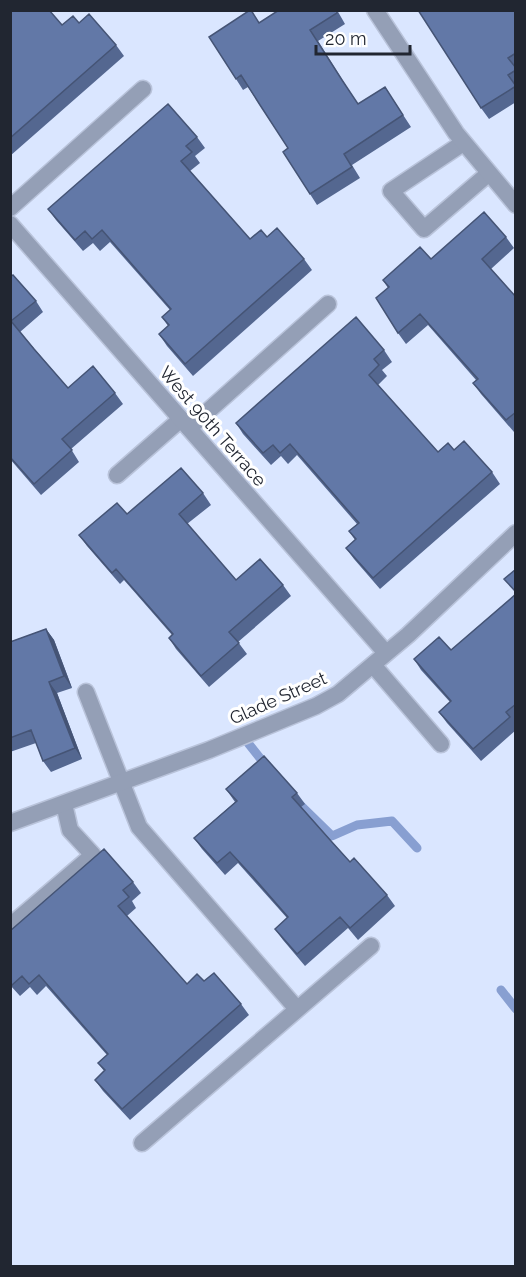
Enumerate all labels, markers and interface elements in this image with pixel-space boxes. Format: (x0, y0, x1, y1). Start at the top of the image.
scale bar (316, 18, 410, 56)
text: 20 m (325, 28, 367, 49)
street label: West 90th Terrace (155, 362, 271, 491)
street label: Glade Street (226, 667, 330, 729)

